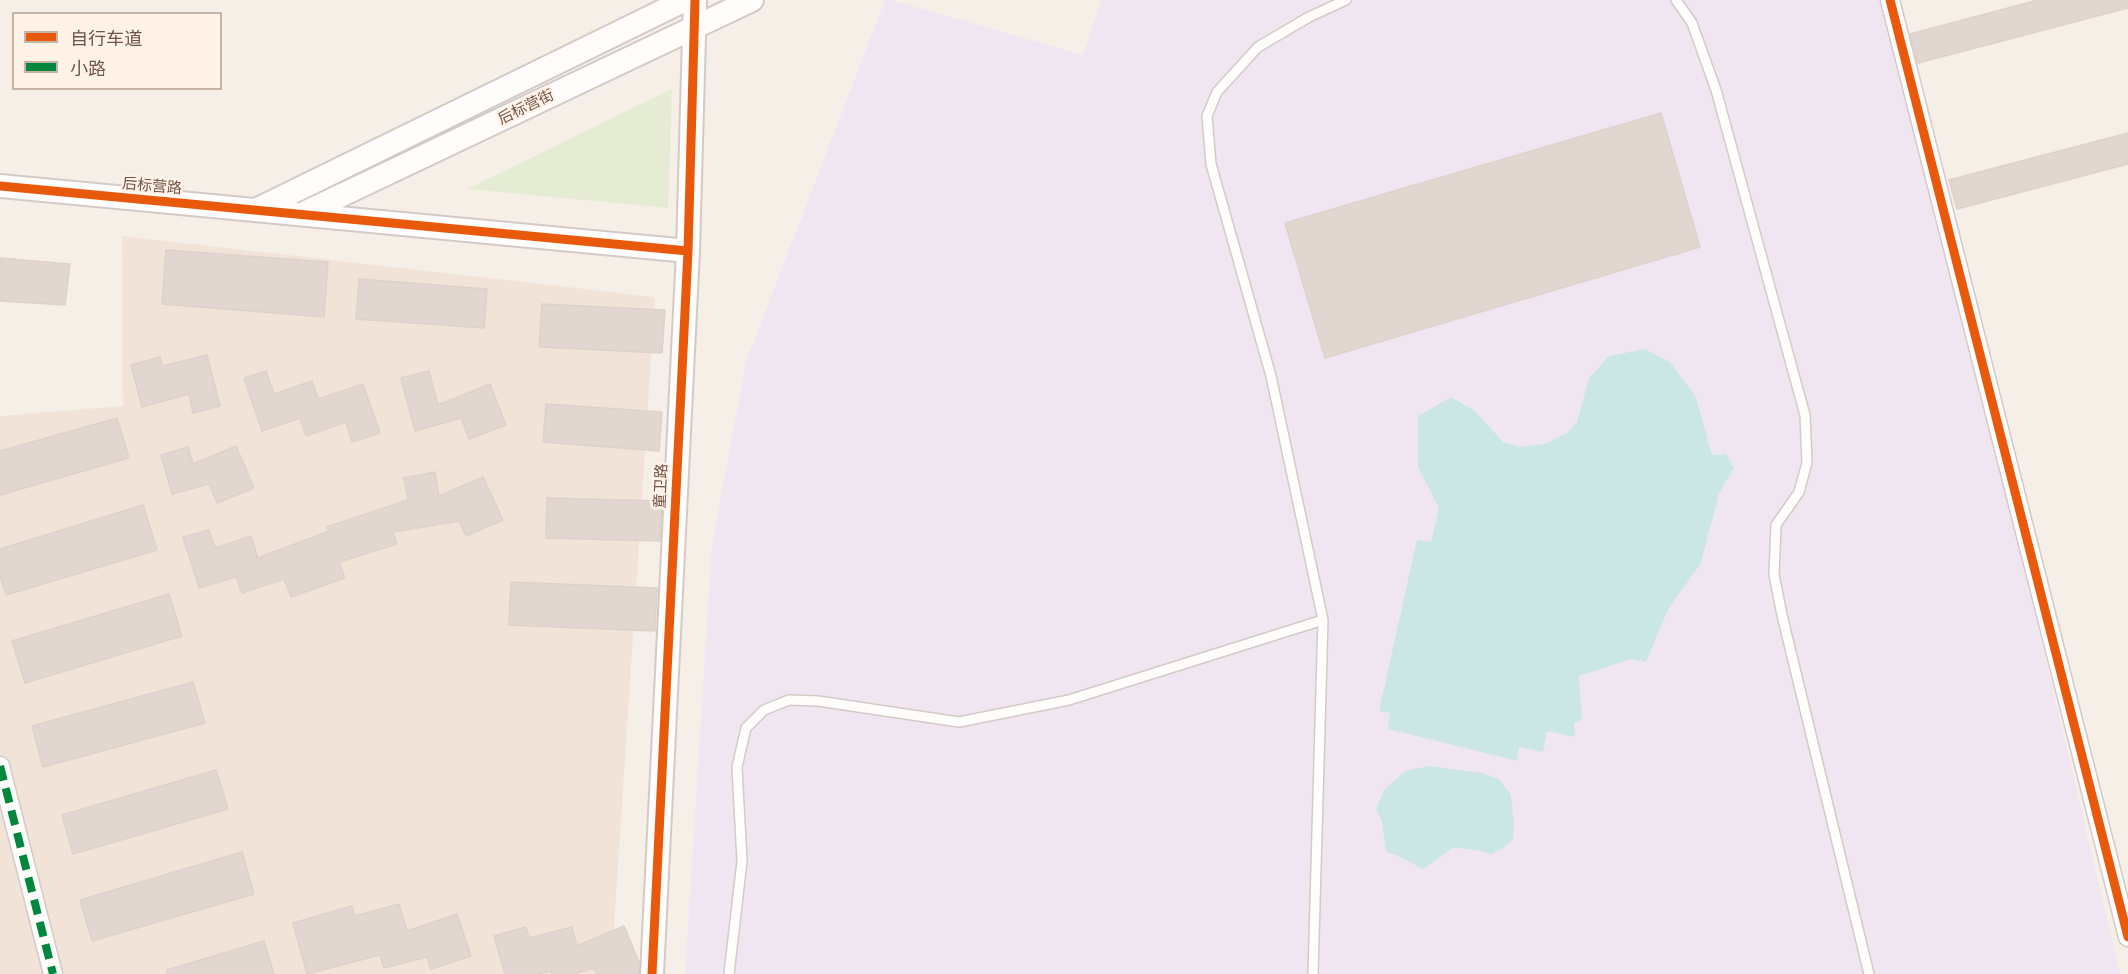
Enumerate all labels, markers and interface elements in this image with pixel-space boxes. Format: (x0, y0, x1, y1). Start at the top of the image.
legend (12, 12, 222, 90)
text: 自行车道 (70, 28, 142, 49)
text: 小路 (70, 58, 106, 79)
street label: 后标营街 (495, 86, 557, 128)
street label: 后标营路 (121, 174, 183, 198)
street label: 童卫路 (651, 463, 671, 509)

